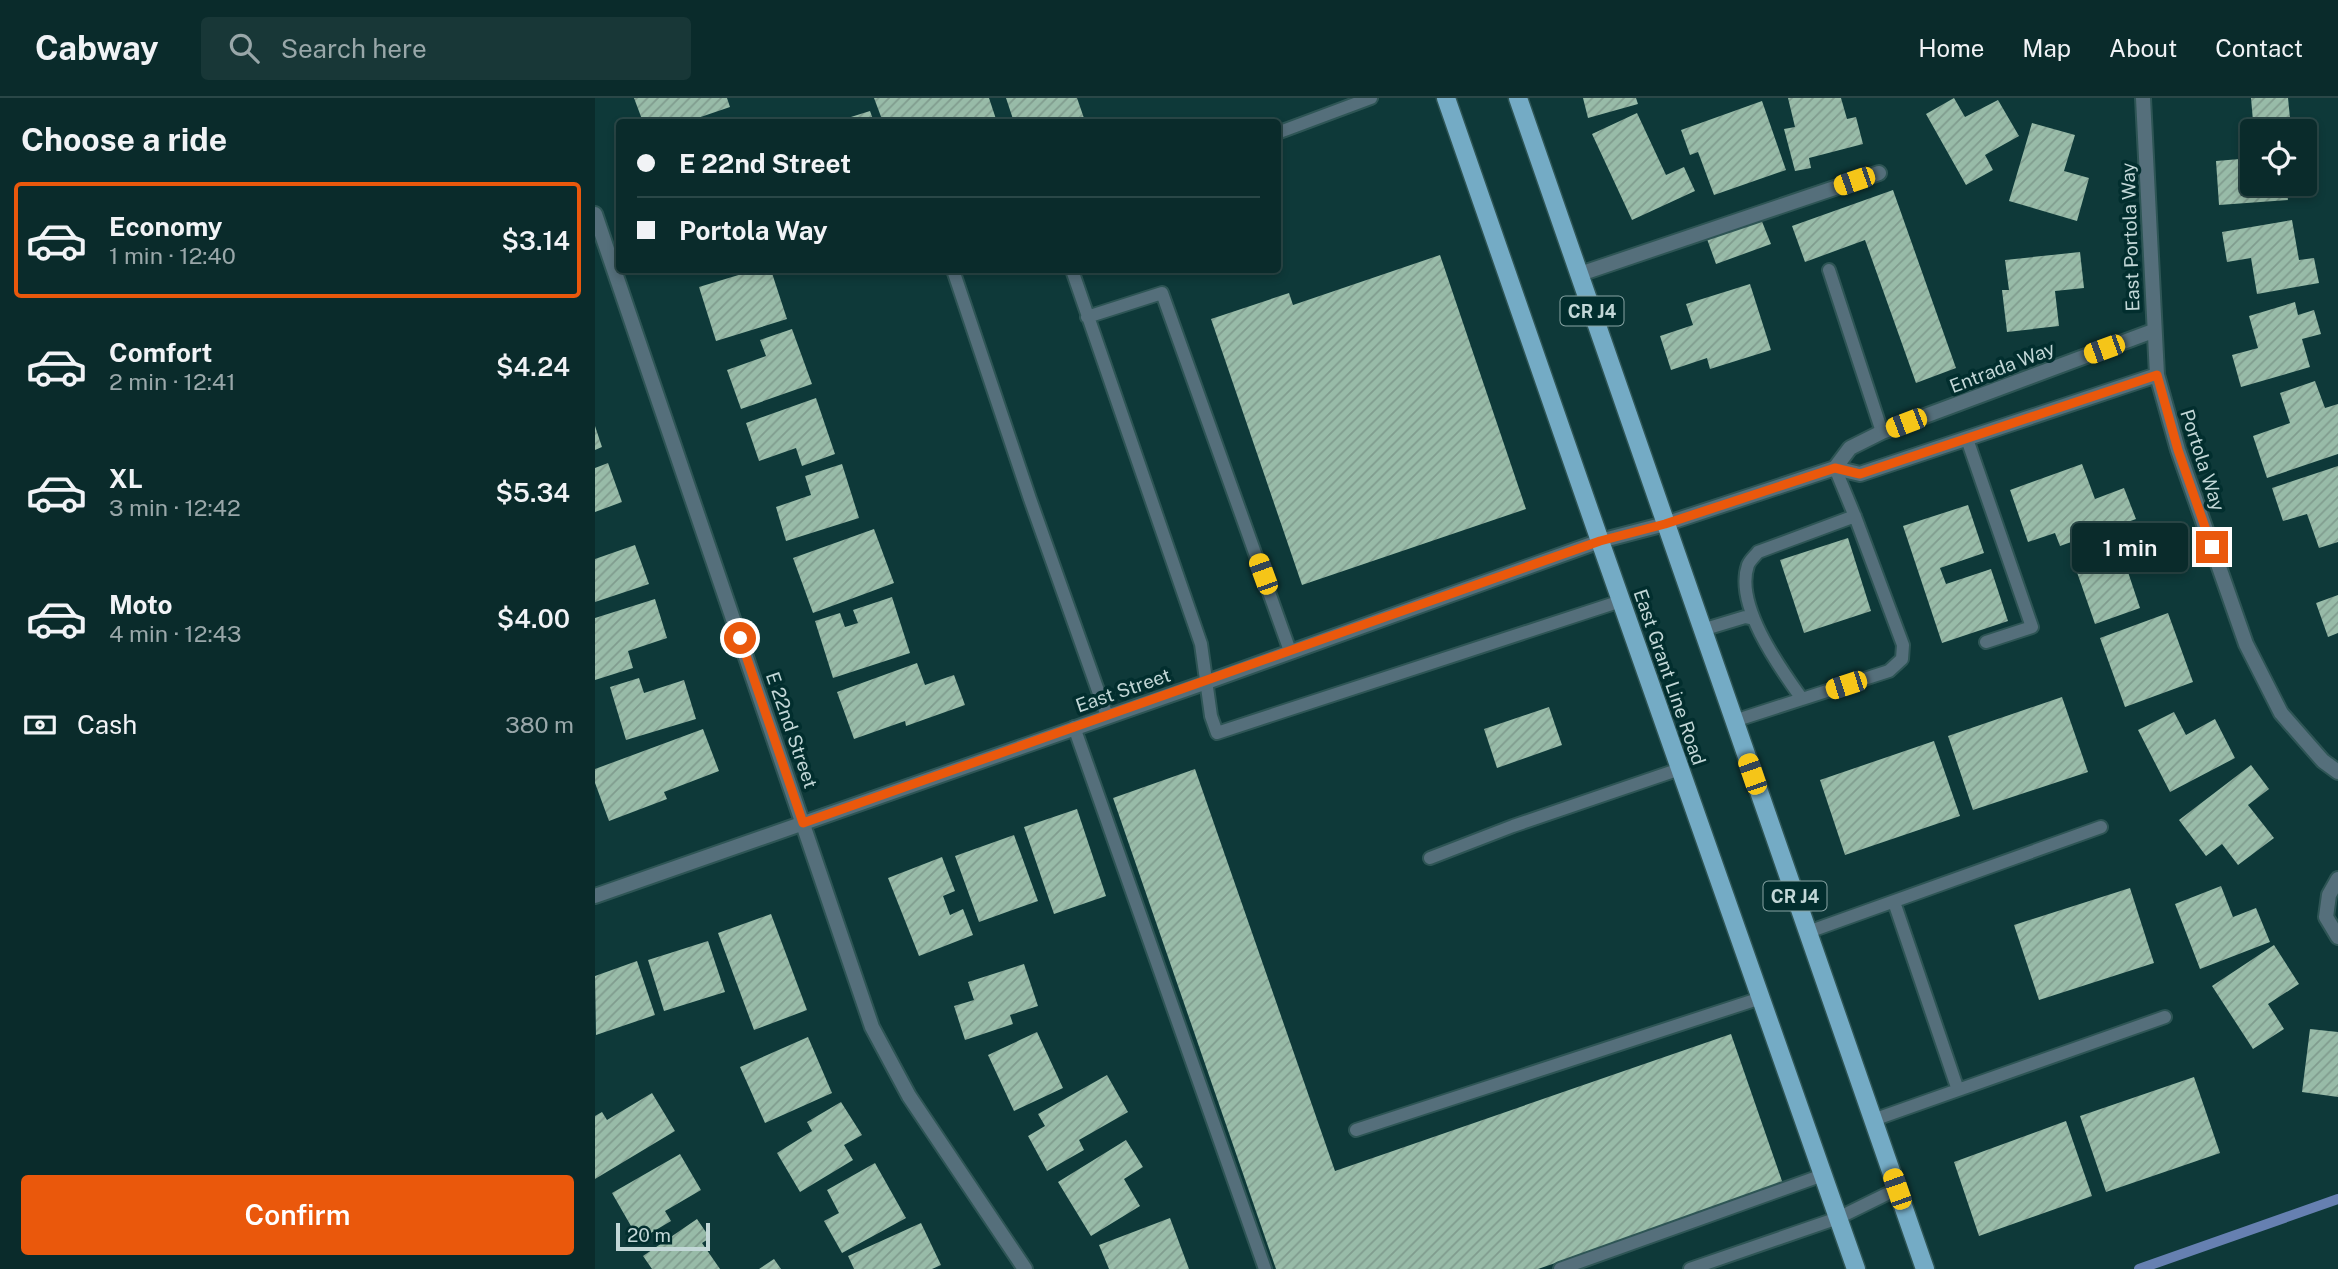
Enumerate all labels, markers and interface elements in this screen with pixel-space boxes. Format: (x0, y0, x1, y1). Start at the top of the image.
search box (201, 17, 691, 80)
text: Cabway (35, 29, 159, 67)
icon: search (225, 29, 263, 67)
text: Search here (281, 33, 427, 64)
text: Home (1918, 34, 1984, 62)
text: Map (2022, 34, 2071, 62)
text: About (2109, 34, 2177, 62)
text: Contact (2215, 34, 2303, 62)
map controls (2240, 119, 2317, 196)
button: locate (2240, 119, 2317, 196)
text: Choose a ride (21, 121, 227, 158)
text: E 22nd Street (679, 148, 851, 179)
street label: East Portola Way (2116, 162, 2144, 312)
car (1831, 164, 1878, 198)
icon: car (25, 209, 88, 272)
text: Economy (109, 211, 222, 242)
text: Portola Way (679, 215, 828, 246)
text: $3.14 (502, 225, 570, 256)
text: 1 min · 12:40 (109, 242, 236, 269)
road number: CR J4 (1560, 296, 1623, 326)
car (2081, 332, 2128, 366)
icon: car (25, 335, 88, 398)
text: Comfort (109, 337, 212, 368)
street label: Entrada Way (1946, 337, 2058, 397)
text: $4.24 (496, 351, 570, 382)
text: 2 min · 12:41 (109, 368, 236, 395)
car (1883, 406, 1930, 440)
street label: Portola Way (2176, 406, 2230, 514)
icon: car (25, 461, 88, 524)
text: XL (109, 463, 143, 494)
text: $5.34 (495, 477, 570, 508)
text: 3 min · 12:42 (109, 494, 241, 521)
callout: 1 min (2072, 522, 2187, 572)
route end (2196, 531, 2228, 563)
text: 1 min (2103, 534, 2157, 561)
car (1246, 551, 1281, 597)
street label: East Grant Line Road (1630, 586, 1710, 768)
icon: car (25, 587, 88, 650)
text: Moto (109, 589, 172, 620)
text: $4.00 (497, 603, 570, 634)
text: 4 min · 12:43 (109, 620, 241, 647)
route start (724, 622, 756, 654)
street label: East Street (1073, 663, 1173, 717)
street label: E 22nd Street (762, 669, 822, 791)
car (1823, 669, 1870, 701)
icon: cash (21, 706, 59, 744)
text: Cash (77, 709, 137, 740)
text: 380 m (505, 711, 574, 738)
car (1736, 751, 1769, 797)
road number: CR J4 (1763, 882, 1827, 910)
car (1881, 1166, 1914, 1212)
button: Confirm (21, 1175, 574, 1255)
scale bar (616, 1220, 711, 1252)
text: 20 m (627, 1224, 671, 1246)

